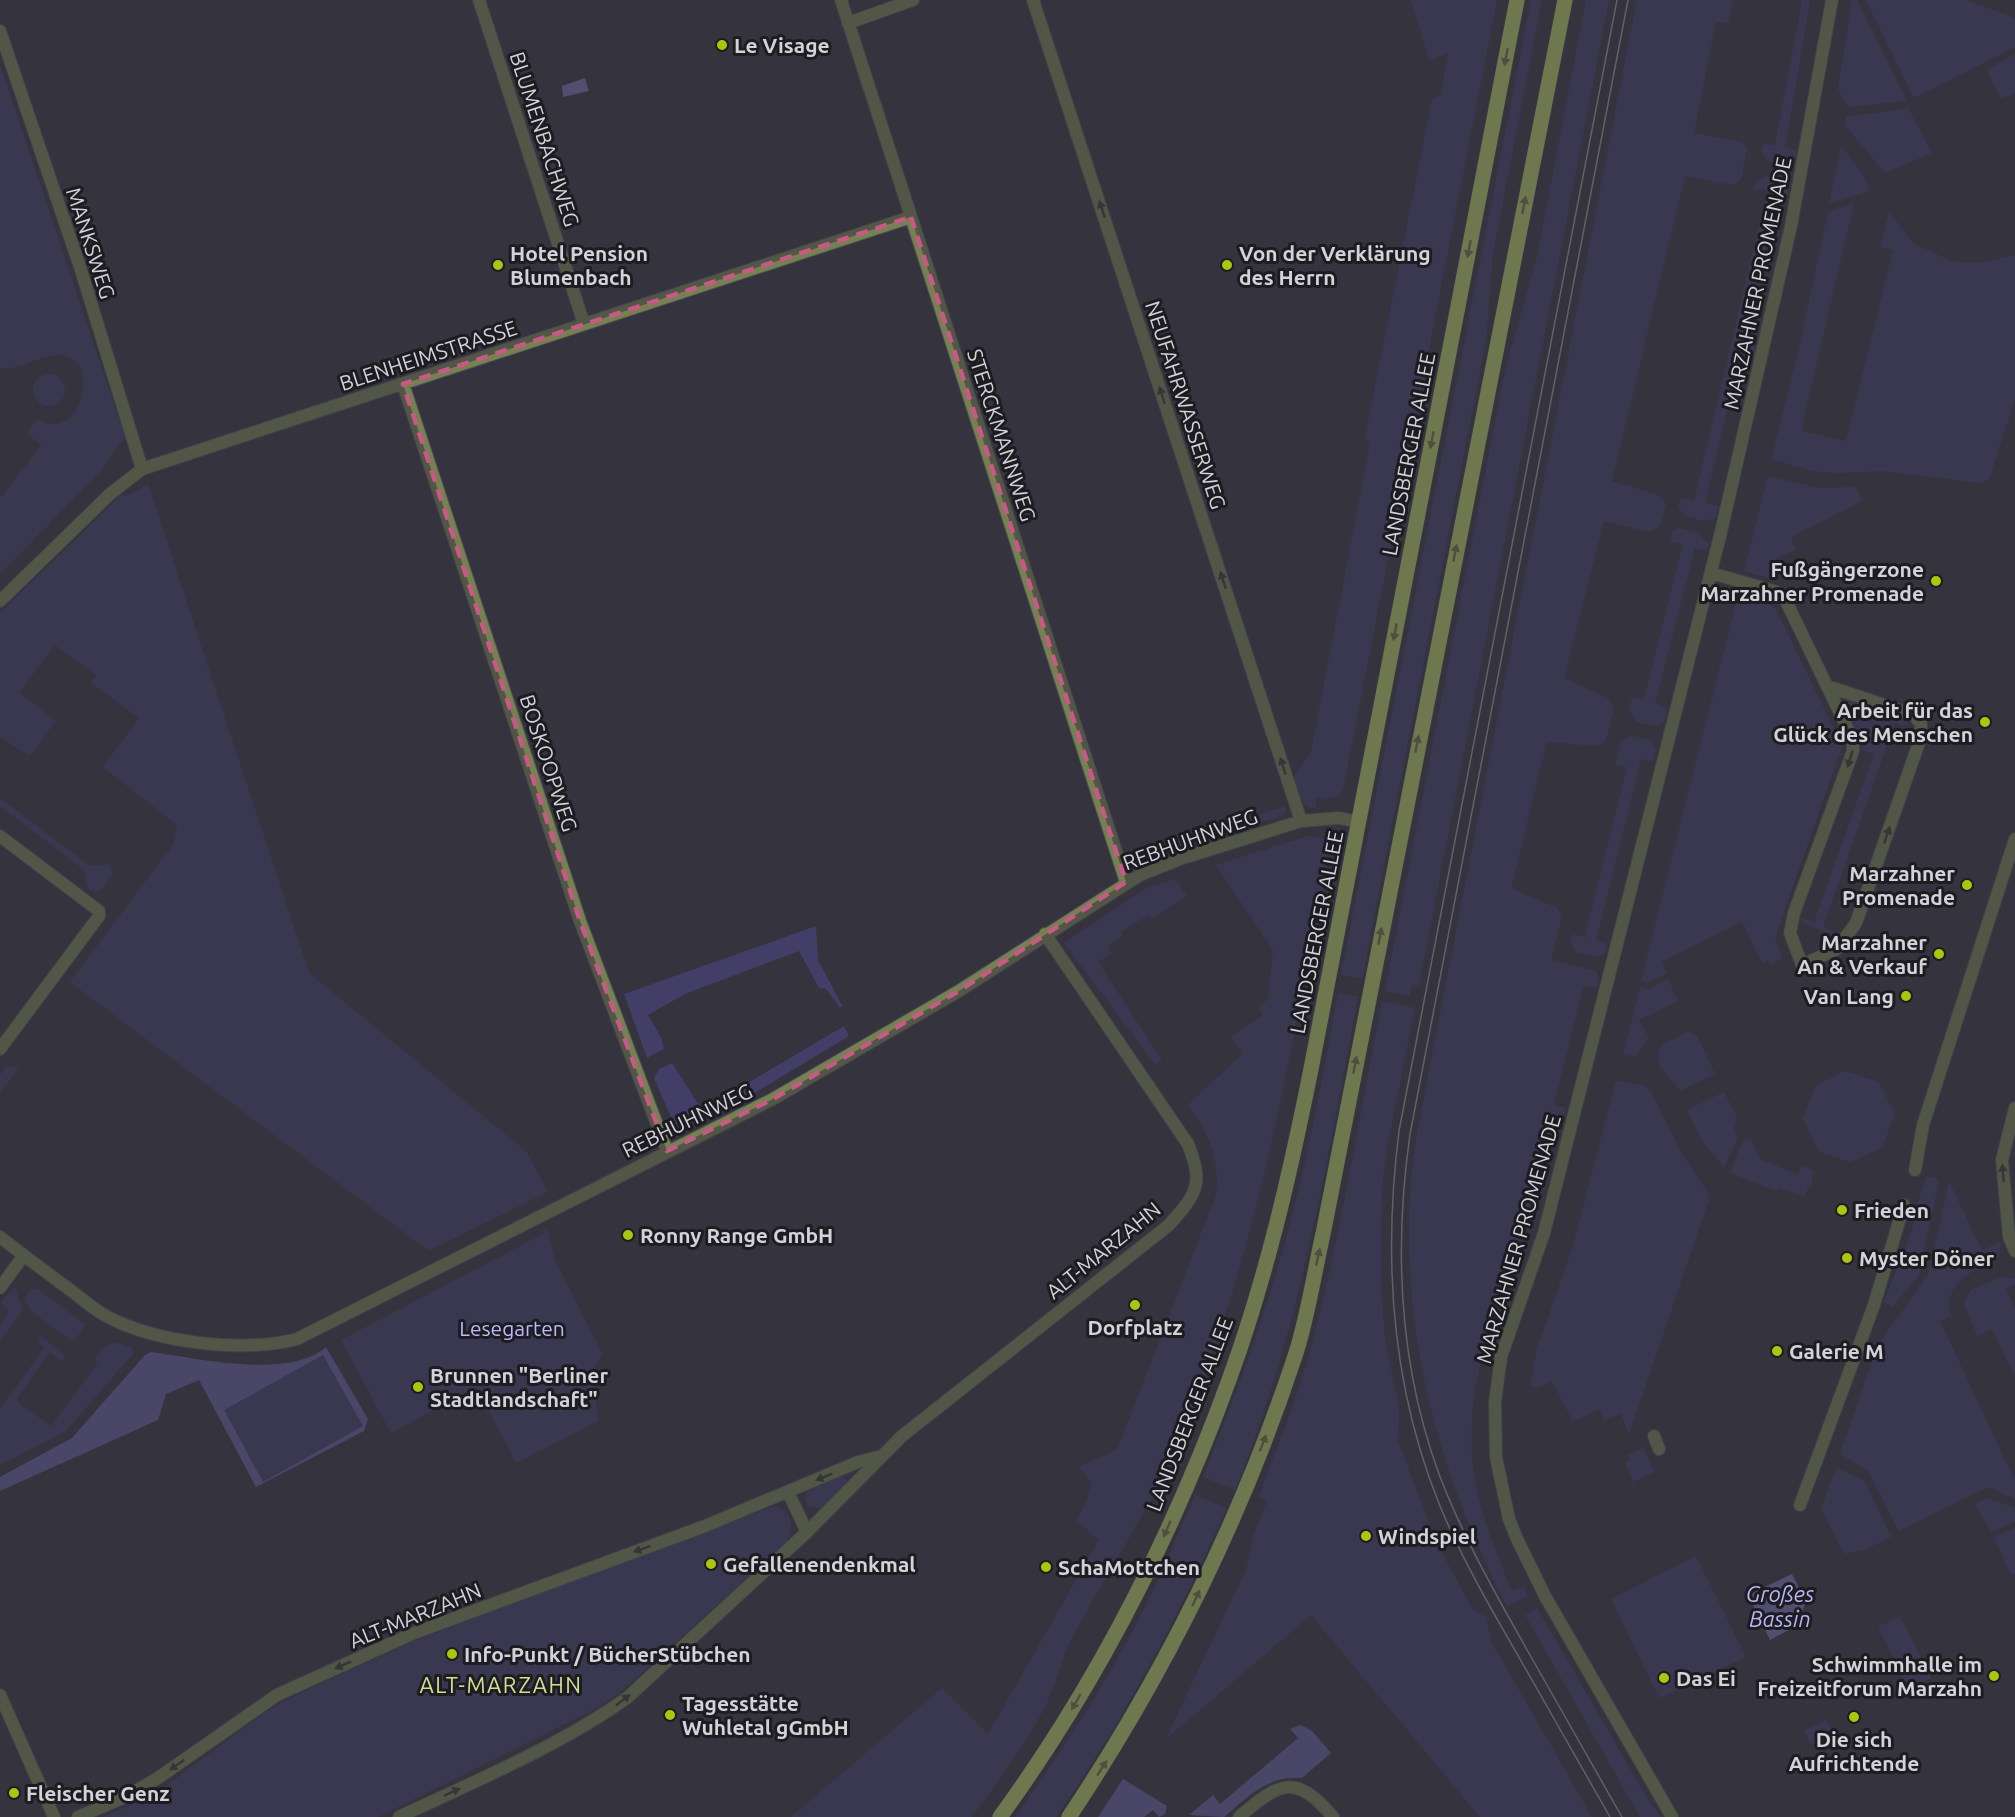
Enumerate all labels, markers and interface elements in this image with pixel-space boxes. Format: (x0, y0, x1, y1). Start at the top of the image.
place label: Le Visage (734, 33, 830, 57)
marker: Le Visage (715, 38, 729, 52)
one-way arrow (1501, 48, 1510, 67)
street label: BLUMENBACHWEG (505, 49, 585, 229)
street label: MARZAHNER PROMENADE (1718, 154, 1796, 412)
street label: MANKSWEG (62, 184, 120, 302)
one-way arrow (1519, 195, 1529, 214)
one-way arrow (1096, 200, 1106, 218)
one-way arrow (1464, 240, 1473, 259)
place label: Hotel Pension Blumenbach (510, 241, 648, 289)
place label: Von der Verklärung des Herrn (1239, 241, 1431, 289)
marker: Hotel Pension Blumenbach (491, 258, 505, 272)
marker: Von der Verklärung des Herrn (1220, 258, 1234, 272)
street label: NEUFAHRWASSERWEG (1141, 298, 1231, 512)
street label: BLENHEIMSTRASSE (336, 315, 520, 395)
street label: STERCKMANNWEG (963, 346, 1041, 524)
street label: LANDSBERGER ALLEE (1377, 351, 1439, 557)
one-way arrow (1157, 386, 1166, 404)
one-way arrow (1427, 431, 1436, 450)
one-way arrow (1451, 543, 1460, 562)
place label: Fußgängerzone Marzahner Promenade (1700, 557, 1924, 605)
one-way arrow (1217, 571, 1227, 589)
marker: Fußgängerzone Marzahner Promenade (1929, 574, 1943, 588)
one-way arrow (1390, 623, 1399, 642)
street label: BOSKOOPWEG (516, 691, 582, 835)
place label: Arbeit für das Glück des Menschen (1773, 698, 1973, 746)
marker: Arbeit für das Glück des Menschen (1978, 715, 1992, 729)
one-way arrow (1413, 734, 1422, 753)
one-way arrow (1845, 750, 1854, 768)
one-way arrow (1278, 757, 1287, 775)
street label: REBHUHNWEG (1119, 804, 1261, 874)
one-way arrow (1882, 826, 1892, 844)
street label: LANDSBERGER ALLEE (1285, 829, 1347, 1035)
place label: Marzahner Promenade (1842, 861, 1955, 909)
marker: Marzahner Promenade (1960, 878, 1974, 892)
one-way arrow (1376, 926, 1385, 945)
place label: Marzahner An & Verkauf (1797, 930, 1927, 978)
marker: Marzahner An & Verkauf (1932, 947, 1946, 961)
place label: Van Lang (1804, 984, 1894, 1008)
marker: Van Lang (1899, 989, 1913, 1003)
one-way arrow (1351, 1055, 1360, 1074)
street label: REBHUHNWEG (618, 1078, 756, 1162)
street label: MARZAHNER PROMENADE (1471, 1112, 1565, 1366)
one-way arrow (1998, 1164, 2008, 1183)
street label: ALT-MARZAHN (1041, 1197, 1165, 1303)
place label: Frieden (1854, 1198, 1929, 1222)
marker: Frieden (1835, 1203, 1849, 1217)
place label: Ronny Range GmbH (640, 1223, 833, 1247)
marker: Ronny Range GmbH (621, 1228, 635, 1242)
place label: Myster Döner (1859, 1246, 1995, 1270)
one-way arrow (1314, 1247, 1323, 1266)
marker: Myster Döner (1840, 1251, 1854, 1265)
marker: Dorfplatz (1128, 1298, 1142, 1312)
street label: LANDSBERGER ALLEE (1141, 1314, 1237, 1514)
place label: Dorfplatz (1087, 1315, 1183, 1339)
park label: Lesegarten (459, 1316, 565, 1340)
place label: Galerie M (1789, 1339, 1884, 1363)
marker: Galerie M (1770, 1344, 1784, 1358)
place label: Brunnen "Berliner Stadtlandschaft" (430, 1363, 608, 1411)
marker: Brunnen "Berliner Stadtlandschaft" (411, 1380, 425, 1394)
one-way arrow (1259, 1434, 1269, 1452)
one-way arrow (814, 1472, 832, 1482)
one-way arrow (1162, 1521, 1171, 1538)
place label: Windspiel (1378, 1524, 1476, 1548)
marker: Windspiel (1359, 1529, 1373, 1543)
one-way arrow (633, 1544, 651, 1554)
place label: Gefallenendenkmal (723, 1552, 916, 1576)
place label: SchaMottchen (1058, 1555, 1200, 1579)
marker: Gefallenendenkmal (704, 1557, 718, 1571)
marker: SchaMottchen (1039, 1560, 1053, 1574)
street label: ALT-MARZAHN (346, 1578, 484, 1652)
water label: Großes Bassin (1746, 1581, 1814, 1631)
one-way arrow (1192, 1589, 1201, 1606)
place label: Info-Punkt / BücherStübchen (464, 1642, 751, 1666)
marker: Info-Punkt / BücherStübchen (445, 1647, 459, 1661)
place label: Schwimmhalle im Freizeitforum Marzahn (1757, 1652, 1982, 1700)
one-way arrow (335, 1661, 352, 1670)
place label: Das Ei (1676, 1666, 1736, 1690)
marker: Schwimmhalle im Freizeitforum Marzahn (1987, 1669, 2001, 1683)
marker: Das Ei (1657, 1671, 1671, 1685)
district label: ALT-MARZAHN (419, 1672, 583, 1697)
place label: Tagesstätte Wuhletal gGmbH (682, 1691, 849, 1739)
one-way arrow (1071, 1693, 1081, 1710)
one-way arrow (615, 1694, 631, 1706)
marker: Tagesstätte Wuhletal gGmbH (663, 1708, 677, 1722)
marker: Die sich Aufrichtende (1847, 1710, 1861, 1724)
place label: Die sich Aufrichtende (1789, 1727, 1919, 1775)
one-way arrow (169, 1759, 185, 1771)
one-way arrow (1096, 1760, 1107, 1776)
place label: Fleischer Genz (26, 1781, 170, 1805)
marker: Fleischer Genz (7, 1786, 21, 1800)
one-way arrow (443, 1787, 460, 1796)

